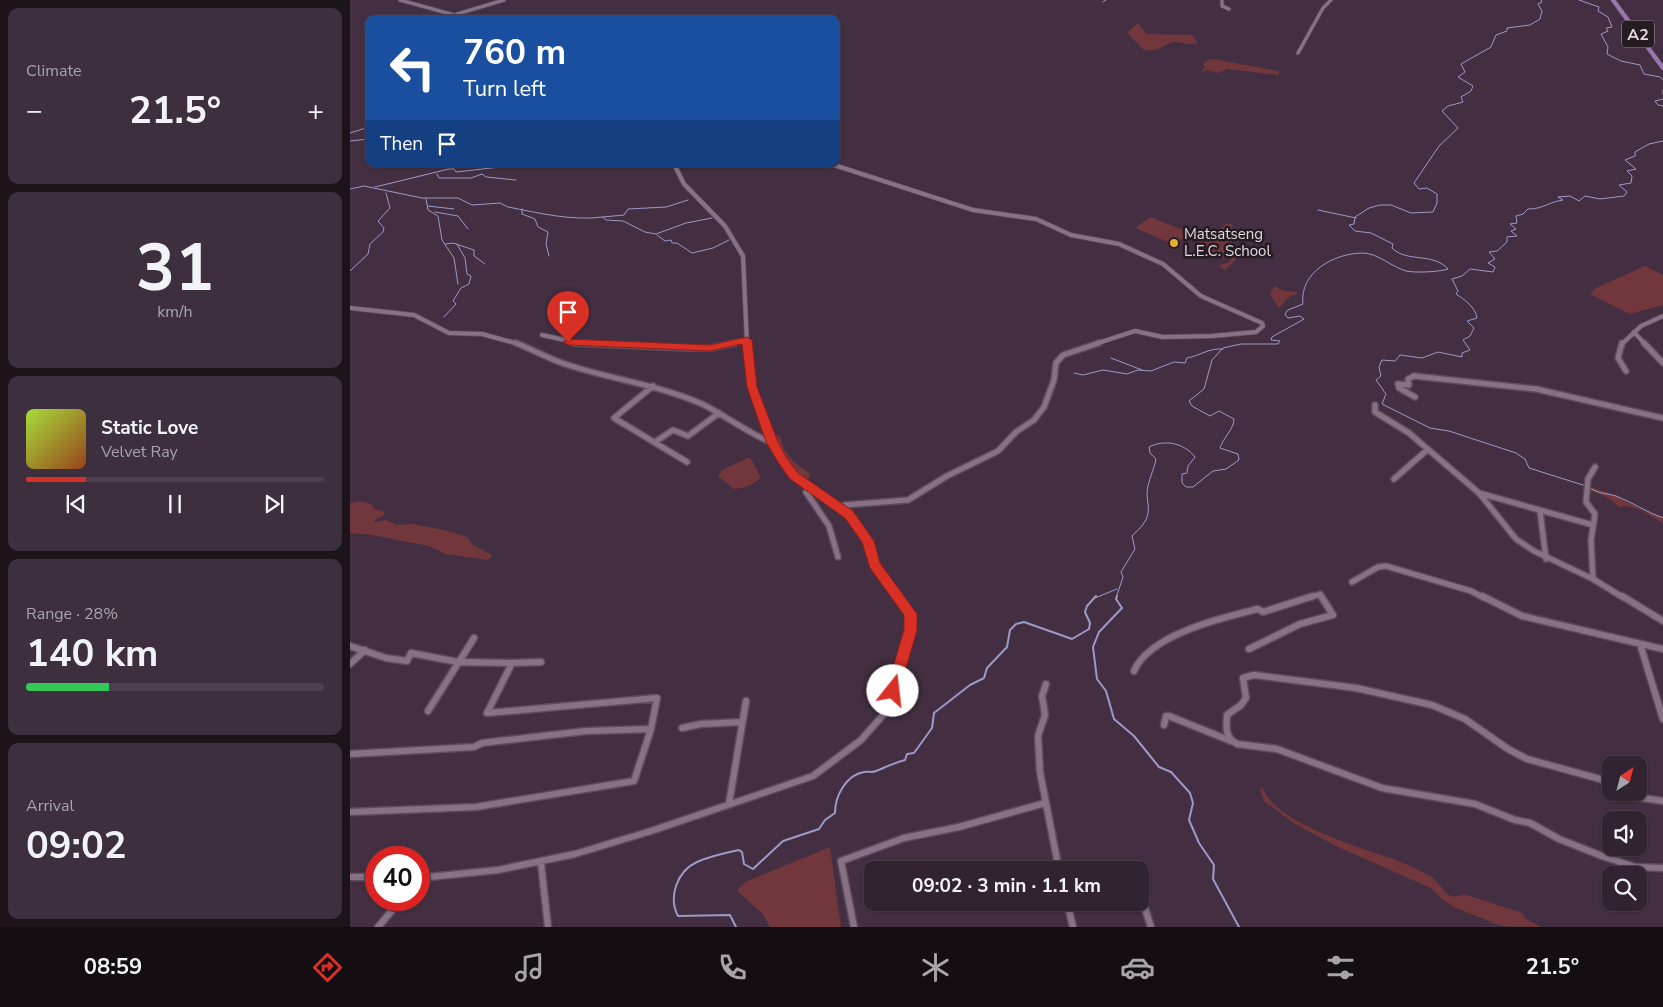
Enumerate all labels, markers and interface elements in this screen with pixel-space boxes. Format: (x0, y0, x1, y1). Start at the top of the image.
road number: A2 (1622, 20, 1654, 48)
text: 760 m (463, 29, 566, 76)
icon: left (380, 35, 445, 100)
text: Climate (26, 60, 81, 82)
text: Turn left (463, 74, 546, 104)
text: 21.5° (129, 85, 221, 136)
text: − (26, 92, 43, 130)
text: + (307, 92, 324, 130)
icon: arrive (433, 130, 461, 158)
text: Then (380, 131, 423, 157)
text: 31 (136, 224, 214, 313)
place label: Matsatseng L.E.C. School (1184, 224, 1271, 261)
marker: Matsatseng L.E.C. School (1168, 237, 1180, 249)
pin (547, 291, 589, 342)
icon: arrive (554, 298, 582, 326)
text: km/h (157, 301, 193, 323)
text: Static Love (101, 415, 198, 441)
text: Velvet Ray (101, 441, 178, 463)
icon: previous (62, 490, 90, 518)
icon: pause (161, 490, 189, 518)
icon: next (260, 490, 288, 518)
text: Range · 28% (26, 603, 118, 625)
text: 140 km (26, 628, 158, 679)
position arrow (866, 664, 918, 716)
north arrow (1602, 756, 1648, 801)
map controls (1602, 756, 1647, 911)
text: Arrival (26, 795, 74, 817)
button: sound (1602, 811, 1647, 856)
text: 09:02 (26, 820, 127, 871)
speed limit sign: 40 (365, 846, 430, 911)
button: search (1602, 866, 1647, 911)
text: 09:02 · 3 min · 1.1 km (912, 873, 1101, 899)
icon: directions (310, 950, 345, 985)
icon: music (512, 950, 547, 985)
icon: phone (715, 950, 750, 985)
icon: climate (918, 950, 953, 985)
icon: car (1120, 950, 1155, 985)
icon: filters (1323, 950, 1358, 985)
text: 08:59 (84, 952, 142, 982)
text: 21.5° (1526, 952, 1579, 982)

